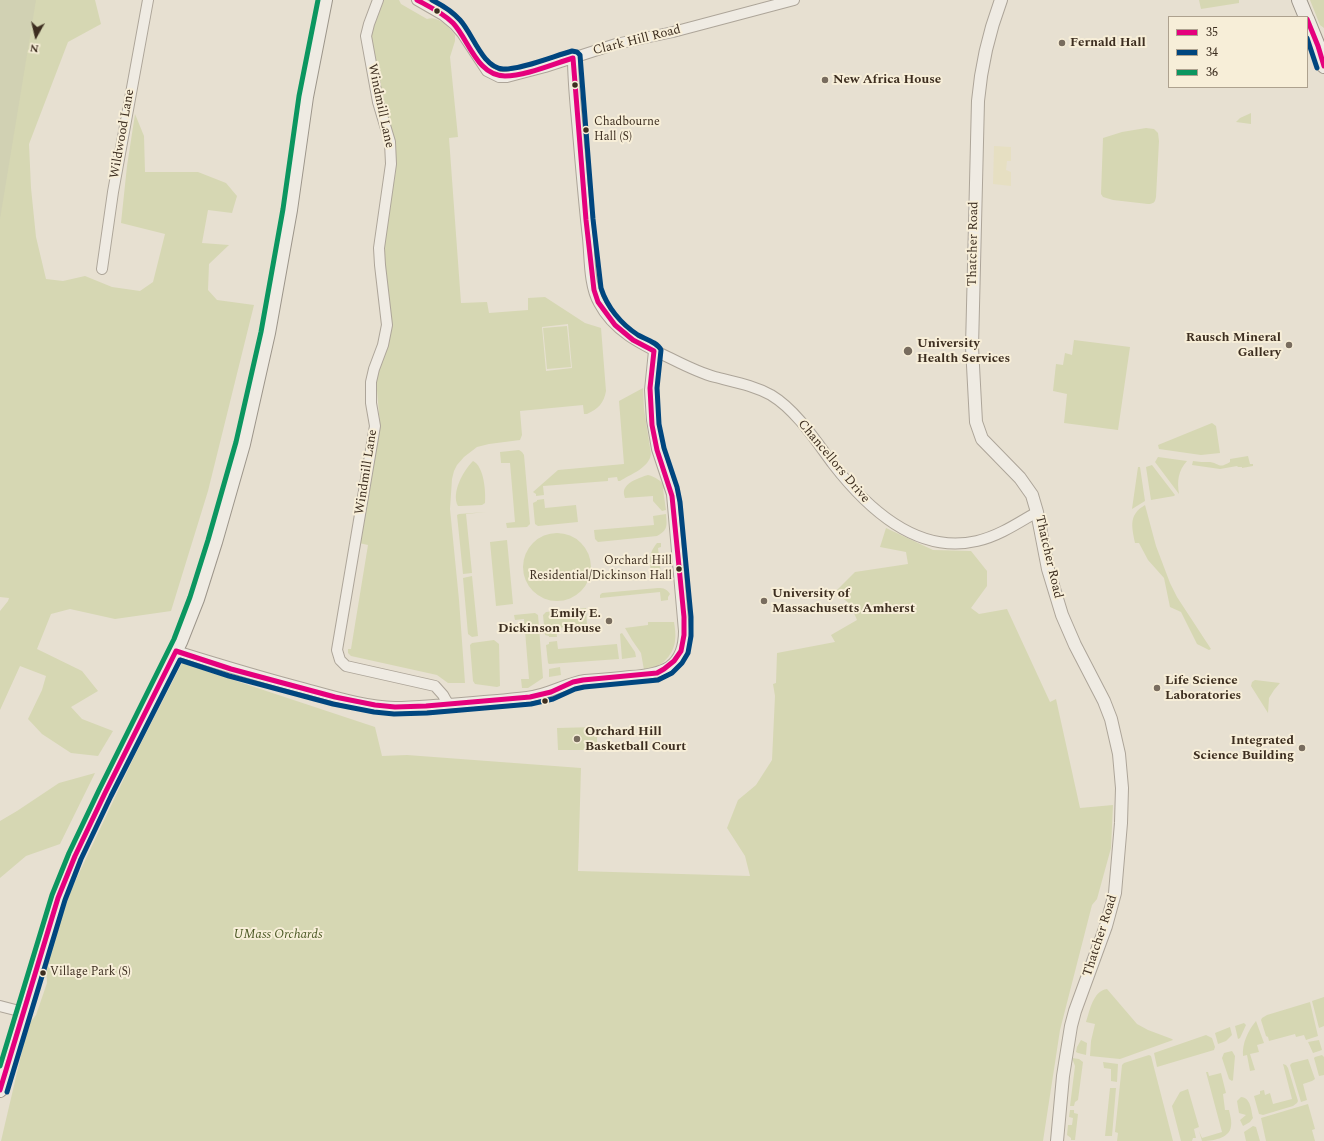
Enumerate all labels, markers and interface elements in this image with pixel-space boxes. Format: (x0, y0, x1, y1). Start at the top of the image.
unlabelled marker (432, 6, 442, 16)
north arrow (16, 16, 56, 56)
legend (1168, 16, 1308, 88)
street label: Clark Hill Road (591, 23, 683, 59)
text: 35 (1206, 23, 1218, 42)
place label: Fernald Hall (1070, 35, 1146, 51)
marker: Fernald Hall (1057, 38, 1067, 48)
text: N (29, 39, 40, 57)
text: 34 (1206, 43, 1218, 62)
street label: Windmill Lane (363, 62, 397, 150)
text: 36 (1206, 63, 1218, 82)
place label: New Africa House (833, 72, 941, 88)
marker: New Africa House (820, 75, 830, 85)
unlabelled marker (570, 80, 580, 90)
street label: Wildwood Lane (107, 88, 139, 180)
place label: Chadbourne Hall (S) (594, 116, 660, 144)
marker: Chadbourne Hall (S) (581, 125, 591, 135)
street label: Thatcher Road (965, 201, 983, 287)
place label: Rausch Mineral Gallery (1186, 330, 1281, 361)
place label: University Health Services (917, 336, 1010, 367)
marker: Rausch Mineral Gallery (1284, 340, 1294, 350)
marker: University Health Services (902, 345, 914, 357)
street label: Chancellors Drive (794, 417, 872, 507)
street label: Windmill Lane (353, 428, 381, 516)
street label: Thatcher Road (1031, 514, 1065, 600)
place label: Orchard Hill Residential/Dickinson Hall (529, 555, 672, 583)
marker: Orchard Hill Residential/Dickinson Hall (674, 564, 684, 574)
place label: University of Massachusetts Amherst (772, 586, 915, 617)
marker: University of Massachusetts Amherst (759, 596, 769, 606)
place label: Emily E. Dickinson House (498, 606, 601, 637)
marker: Emily E. Dickinson House (604, 616, 614, 626)
place label: Life Science Laboratories (1165, 673, 1241, 704)
marker: Life Science Laboratories (1152, 683, 1162, 693)
unlabelled marker (540, 696, 550, 706)
place label: Orchard Hill Basketball Court (585, 724, 686, 755)
place label: Integrated Science Building (1193, 733, 1294, 764)
marker: Orchard Hill Basketball Court (572, 734, 582, 744)
marker: Integrated Science Building (1297, 743, 1307, 753)
street label: Thatcher Road (1080, 893, 1122, 979)
park label: UMass Orchards (233, 927, 323, 943)
place label: Village Park (S) (50, 966, 131, 980)
marker: Village Park (S) (38, 968, 48, 978)

